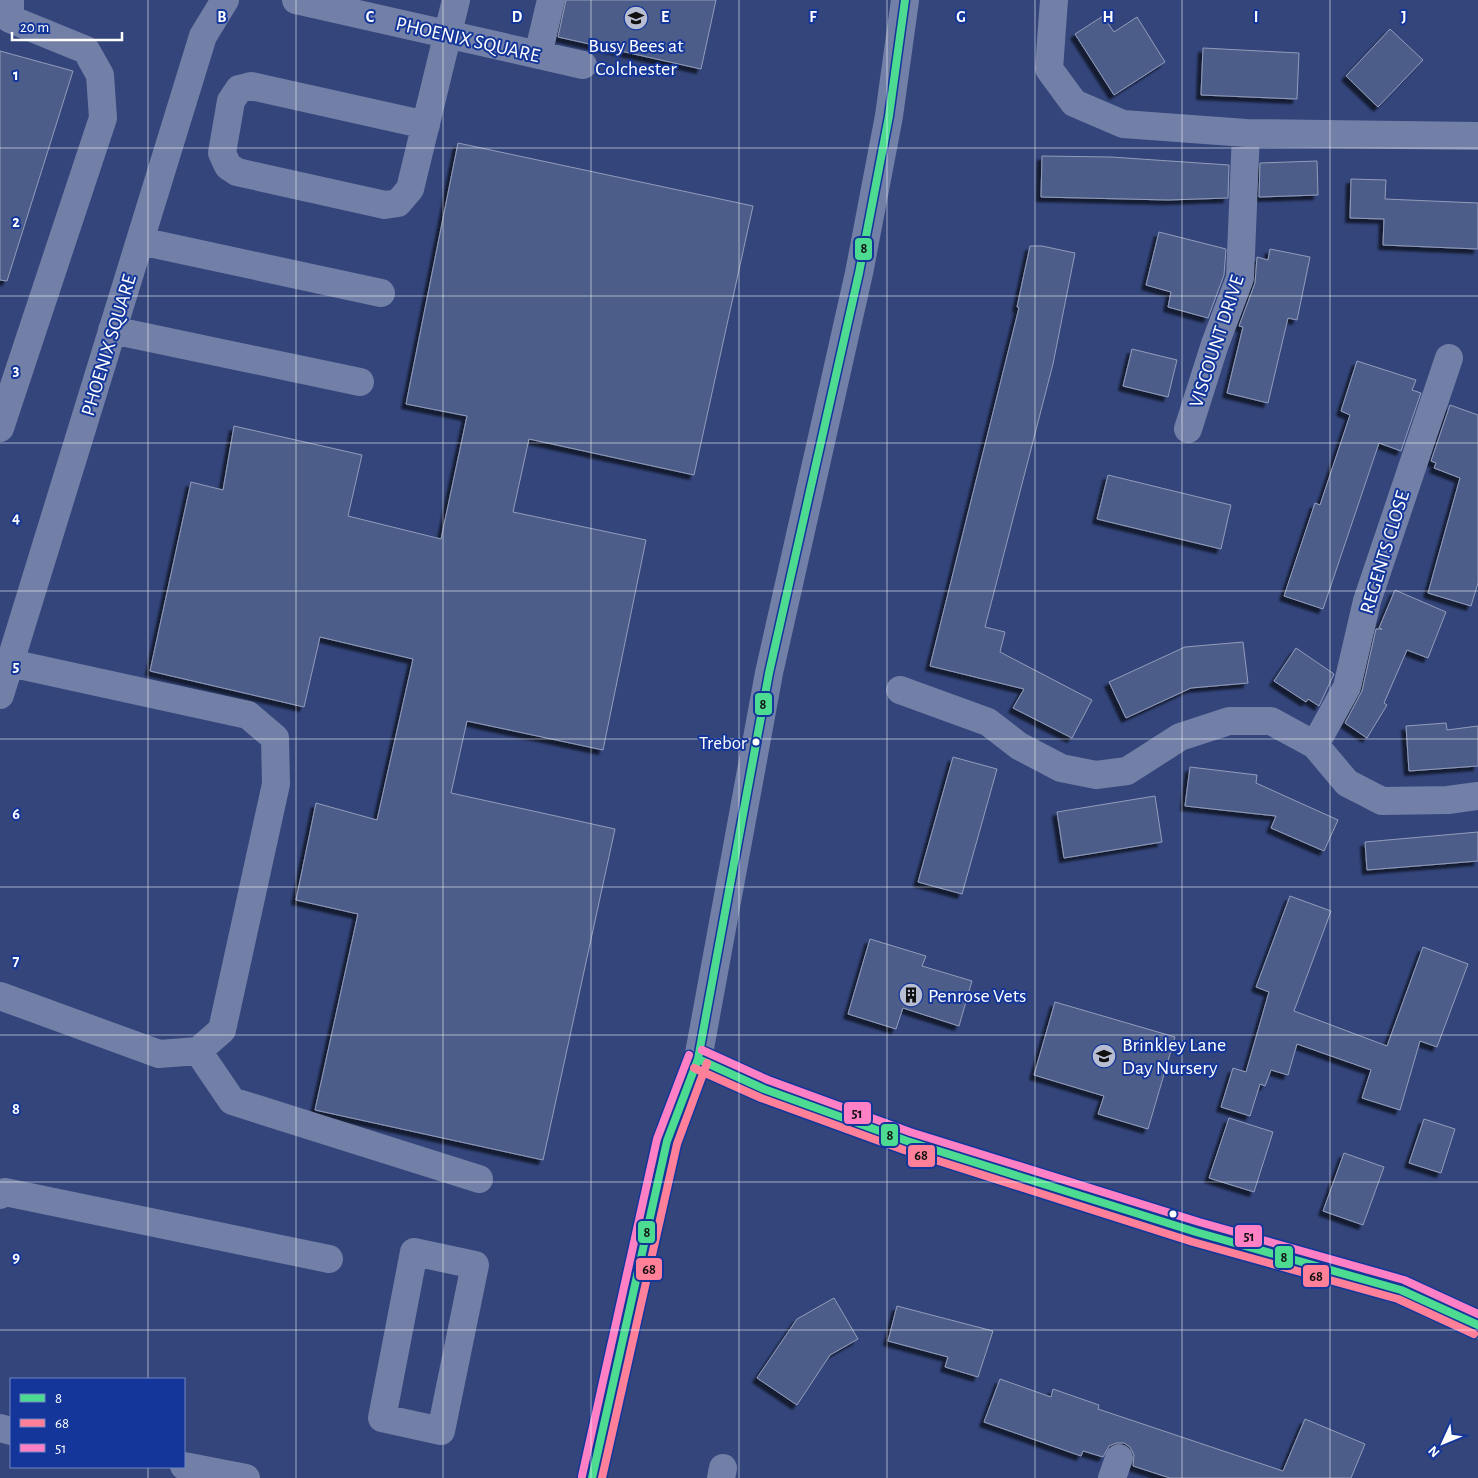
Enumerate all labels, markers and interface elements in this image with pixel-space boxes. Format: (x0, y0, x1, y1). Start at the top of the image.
school or university icon: Busy Bees at Colchester (623, 5, 649, 31)
text: B (217, 9, 227, 25)
text: C (366, 9, 375, 25)
text: D (512, 9, 523, 25)
text: E (661, 9, 669, 25)
text: F (809, 9, 817, 25)
text: G (956, 9, 966, 25)
text: H (1102, 9, 1114, 25)
text: I (1254, 9, 1258, 25)
text: J (1401, 9, 1407, 25)
scale bar (12, 10, 122, 42)
street label: PHOENIX SQUARE (394, 14, 542, 66)
text: 20 m (20, 20, 49, 35)
place label: Busy Bees at Colchester (588, 36, 684, 79)
text: 1 (13, 67, 19, 83)
text: 2 (12, 214, 20, 230)
line badge: 8 (854, 237, 873, 261)
text: 8 (861, 242, 868, 256)
street label: PHOENIX SQUARE (78, 272, 140, 418)
street label: VISCOUNT DRIVE (1186, 272, 1248, 410)
text: 3 (13, 362, 20, 378)
street label: REGENTS CLOSE (1357, 488, 1413, 616)
text: 4 (12, 510, 20, 526)
text: 5 (13, 658, 20, 674)
line badge: 8 (754, 692, 773, 716)
text: 8 (760, 698, 767, 712)
place label: Trebor (699, 734, 747, 753)
marker: Trebor (751, 737, 761, 747)
text: 6 (12, 806, 20, 822)
text: 7 (13, 953, 20, 969)
building icon: Penrose Vets (898, 982, 924, 1008)
place label: Penrose Vets (928, 986, 1026, 1006)
place label: Brinkley Lane Day Nursery (1122, 1035, 1226, 1078)
school or university icon: Brinkley Lane Day Nursery (1091, 1043, 1117, 1069)
text: 8 (12, 1101, 20, 1117)
line badge: 51 (843, 1101, 872, 1125)
text: 51 (851, 1107, 863, 1121)
line badge: 8 (880, 1123, 899, 1147)
text: 8 (887, 1129, 894, 1143)
line badge: 68 (907, 1144, 936, 1168)
text: 68 (914, 1149, 928, 1163)
unlabelled marker (1168, 1209, 1178, 1219)
line badge: 8 (637, 1220, 656, 1244)
line badge: 51 (1234, 1224, 1263, 1248)
text: 8 (644, 1226, 651, 1240)
text: 51 (1243, 1230, 1255, 1244)
line badge: 8 (1274, 1245, 1294, 1269)
text: 9 (12, 1249, 20, 1265)
text: 8 (1281, 1251, 1288, 1265)
line badge: 68 (635, 1257, 663, 1281)
text: 68 (642, 1263, 656, 1277)
line badge: 68 (1302, 1264, 1330, 1288)
text: 68 (1309, 1270, 1323, 1284)
legend (10, 1378, 185, 1468)
text: 8 (55, 1391, 62, 1406)
text: 68 (55, 1416, 69, 1431)
north arrow (1418, 1418, 1468, 1468)
text: 51 (55, 1441, 66, 1456)
text: N (1426, 1443, 1443, 1460)

